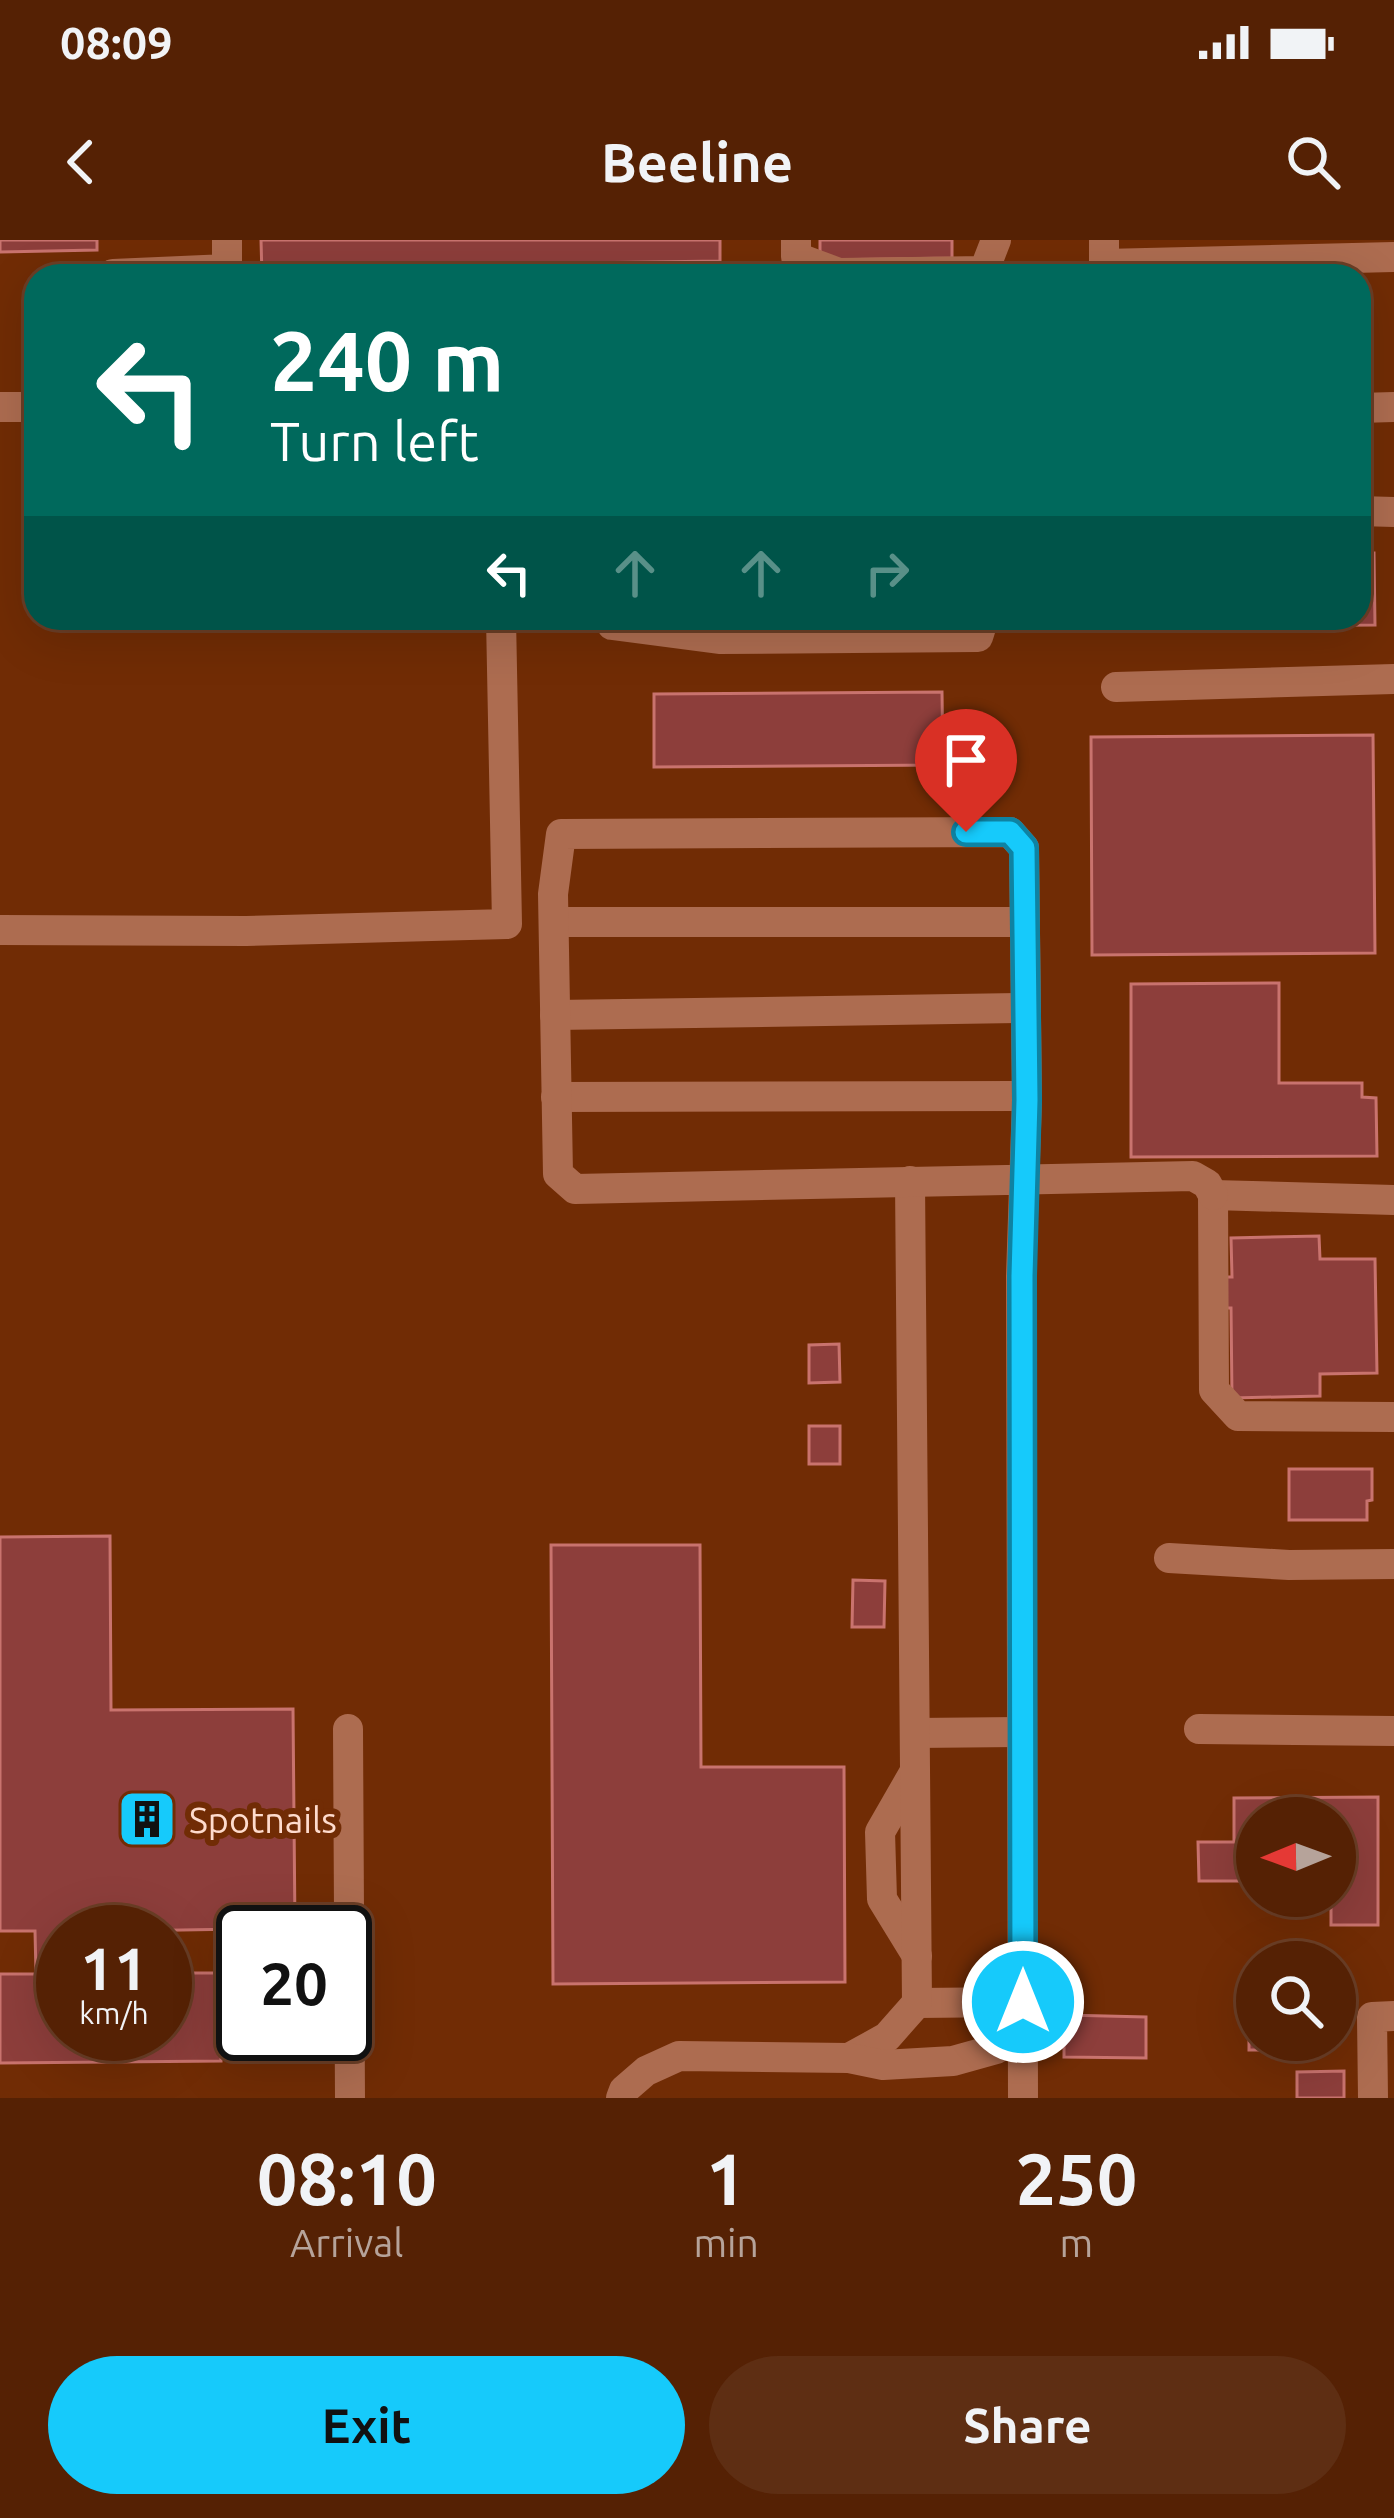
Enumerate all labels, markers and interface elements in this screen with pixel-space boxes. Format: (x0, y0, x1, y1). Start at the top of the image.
text: 08:09 (60, 17, 173, 68)
icon: back (48, 129, 114, 195)
icon: search (1280, 129, 1346, 195)
text: Beeline (601, 132, 793, 192)
icon: left (72, 312, 228, 468)
text: 240 m (270, 313, 504, 407)
text: Turn left (270, 411, 479, 471)
icon: left (476, 540, 542, 606)
icon: ahead (602, 540, 668, 606)
icon: ahead (728, 540, 794, 606)
icon: right (854, 540, 920, 606)
pin (915, 709, 1017, 832)
icon: arrive (933, 727, 999, 793)
building icon: Spotnails (116, 1788, 178, 1850)
north arrow (1236, 1797, 1356, 1917)
map controls (1236, 1797, 1356, 2061)
place label: Spotnails (189, 1799, 337, 1840)
speed limit sign: 20 (216, 1905, 372, 2061)
text: 11 (80, 1934, 148, 2001)
position arrow (960, 1939, 1086, 2065)
button: search (1236, 1941, 1356, 2061)
text: km/h (79, 1996, 149, 2030)
text: 08:10 (257, 2138, 437, 2219)
text: 1 (706, 2138, 746, 2219)
text: 250 (1015, 2138, 1137, 2219)
text: Arrival (290, 2221, 404, 2264)
text: min (693, 2221, 759, 2264)
text: m (1060, 2221, 1093, 2264)
button: Exit (48, 2356, 685, 2494)
button: Share (709, 2356, 1346, 2494)

